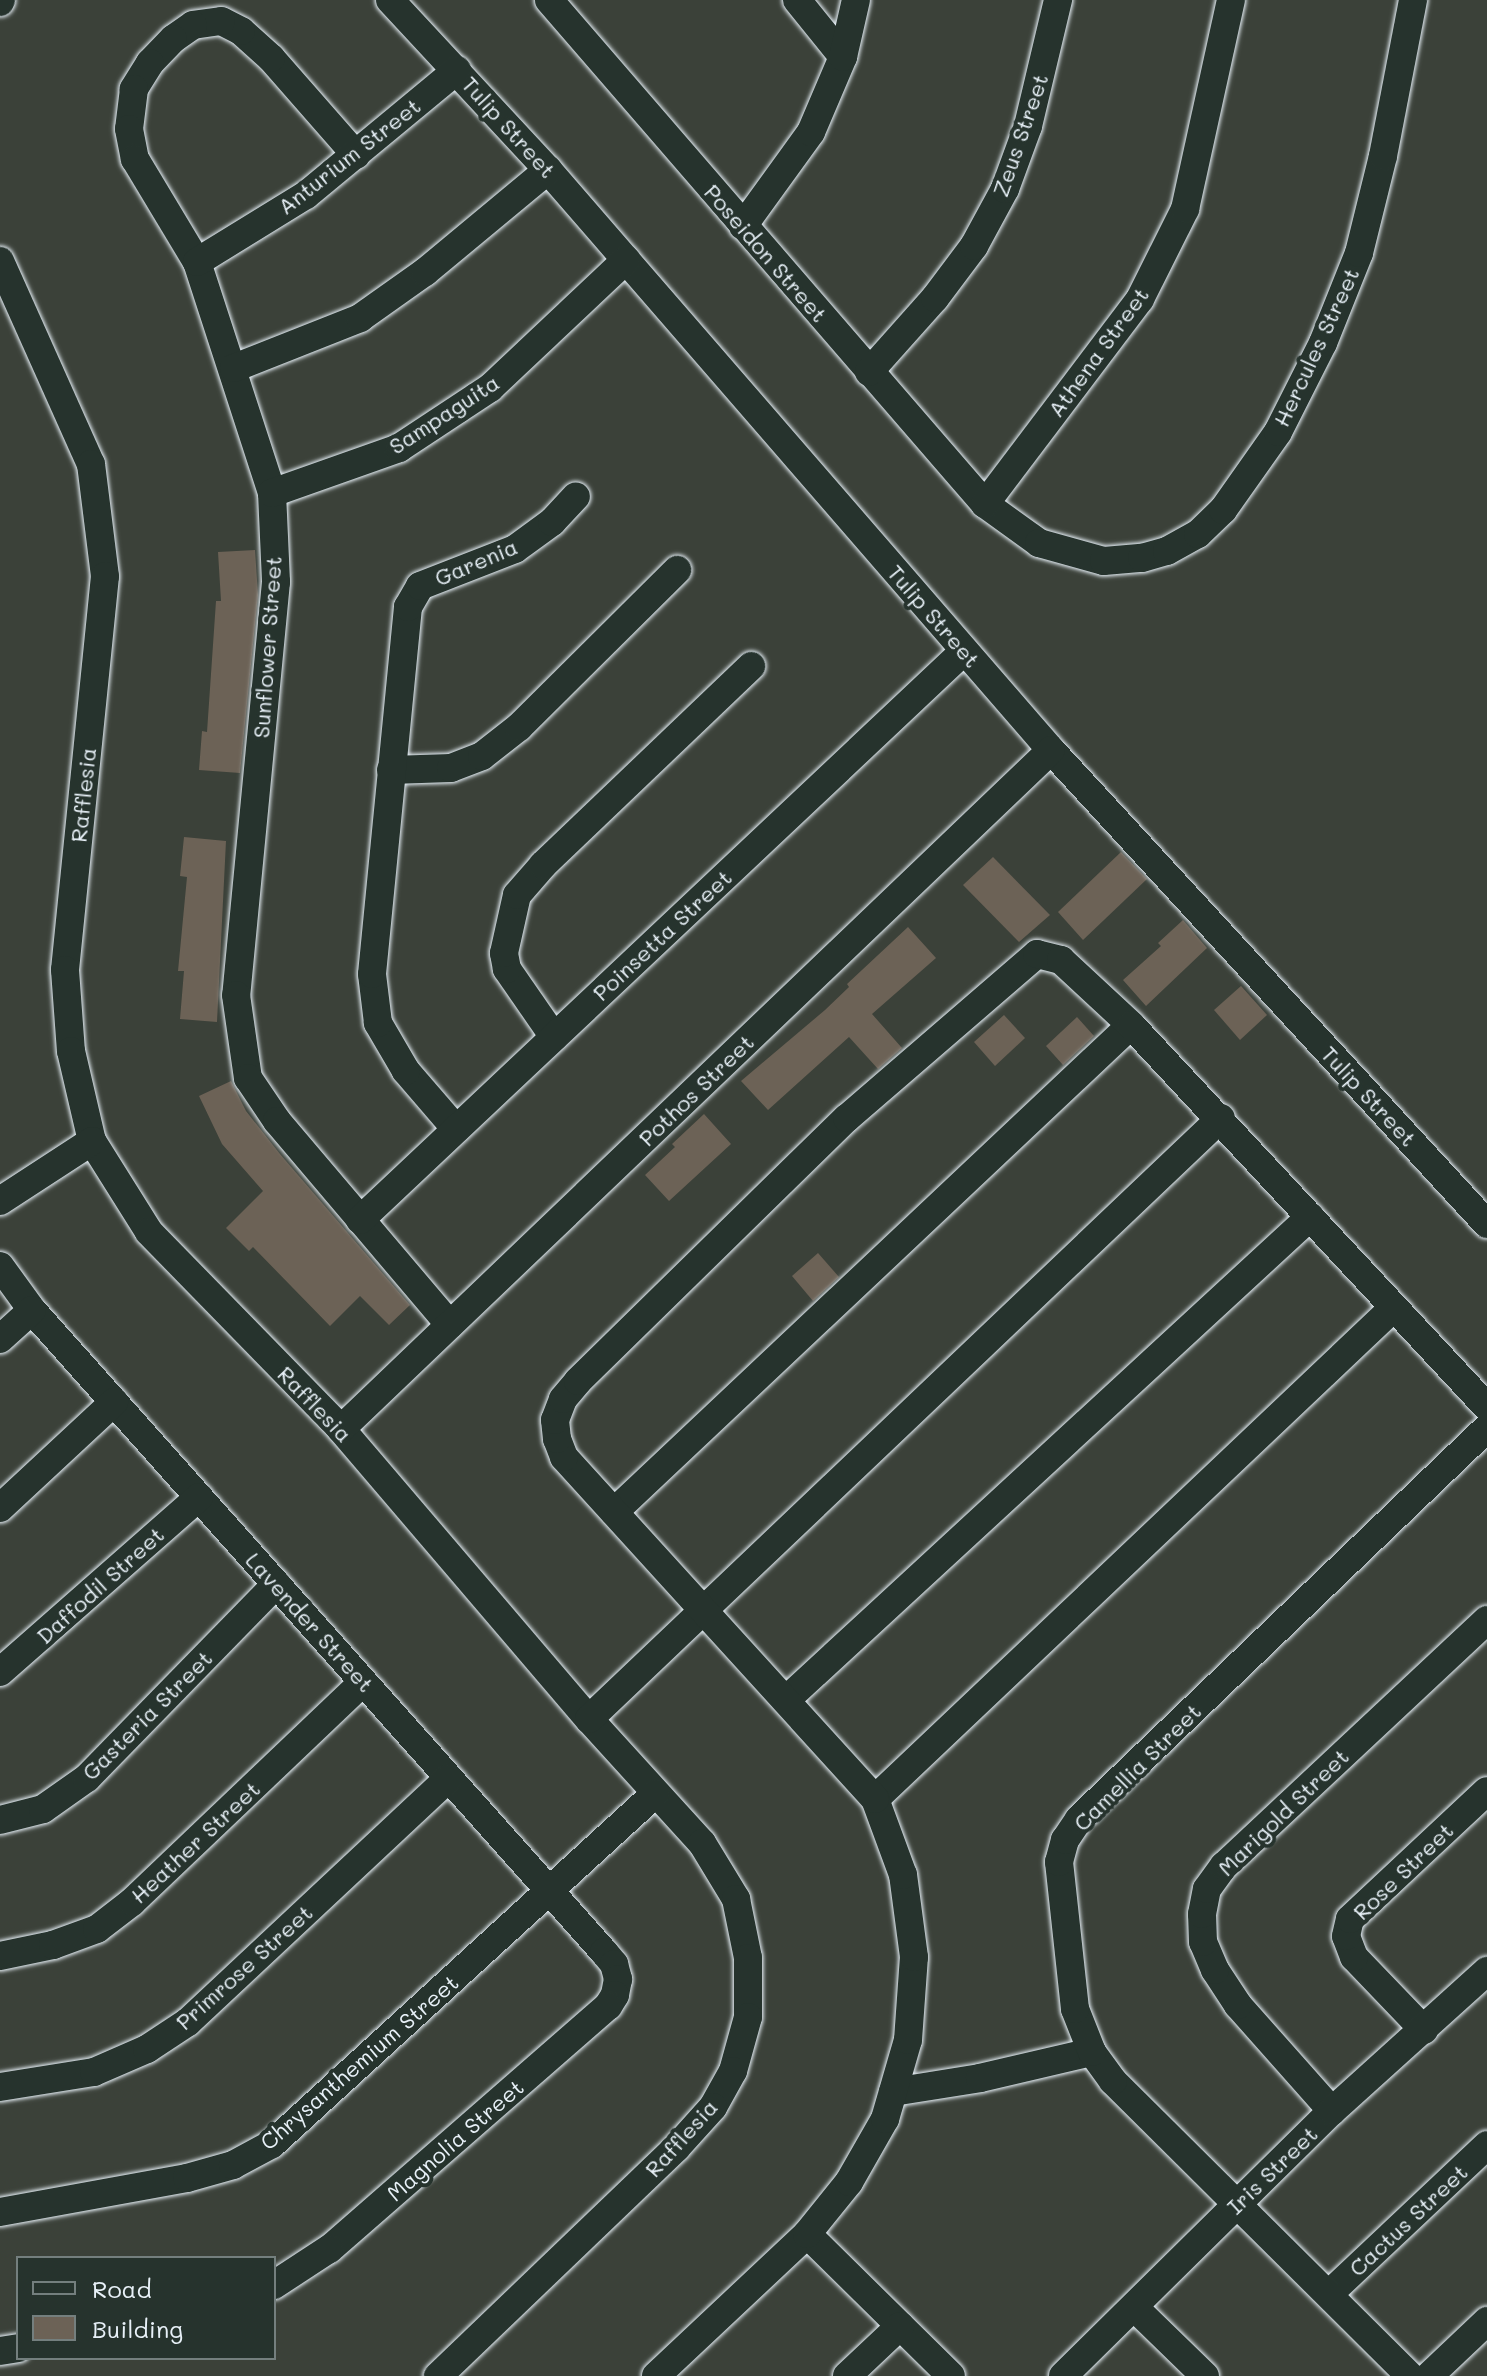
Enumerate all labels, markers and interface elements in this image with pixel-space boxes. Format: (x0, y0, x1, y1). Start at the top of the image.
street label: Zeus Street (987, 70, 1053, 200)
street label: Tulip Street (457, 71, 561, 183)
street label: Anturium Street (272, 92, 426, 220)
street label: Poseidon Street (699, 179, 833, 327)
street label: Hercules Street (1268, 263, 1364, 431)
street label: Athena Street (1042, 282, 1154, 422)
street label: Sampaguita (384, 369, 504, 459)
street label: Garenia (431, 533, 521, 591)
street label: Sunflower Street (247, 555, 287, 739)
street label: Tulip Street (882, 559, 986, 673)
street label: Rafflesia (65, 746, 101, 844)
street label: Poinsetta Street (587, 864, 737, 1006)
street label: Pothos Street (633, 1029, 759, 1151)
street label: Tulip Street (1316, 1040, 1422, 1152)
street label: Rafflesia (272, 1361, 358, 1447)
street label: Daffodil Street (31, 1521, 169, 1649)
street label: Lavender Street (241, 1547, 379, 1697)
street label: Gasteria Street (77, 1645, 217, 1785)
street label: Camellia Street (1068, 1698, 1206, 1836)
street label: Marigold Street (1212, 1743, 1354, 1881)
street label: Heather Street (125, 1775, 265, 1909)
street label: Rose Street (1348, 1817, 1458, 1925)
street label: Primrose Street (170, 1899, 318, 2035)
street label: Chrysanthemium Street (255, 1969, 463, 2155)
street label: Magnolia Street (381, 2074, 529, 2206)
street label: Rafflesia (639, 2094, 723, 2182)
street label: Iris Street (1221, 2121, 1323, 2219)
street label: Cactus Street (1343, 2159, 1473, 2281)
legend (16, 2256, 276, 2360)
text: Road (92, 2273, 152, 2304)
text: Building (92, 2313, 183, 2344)

